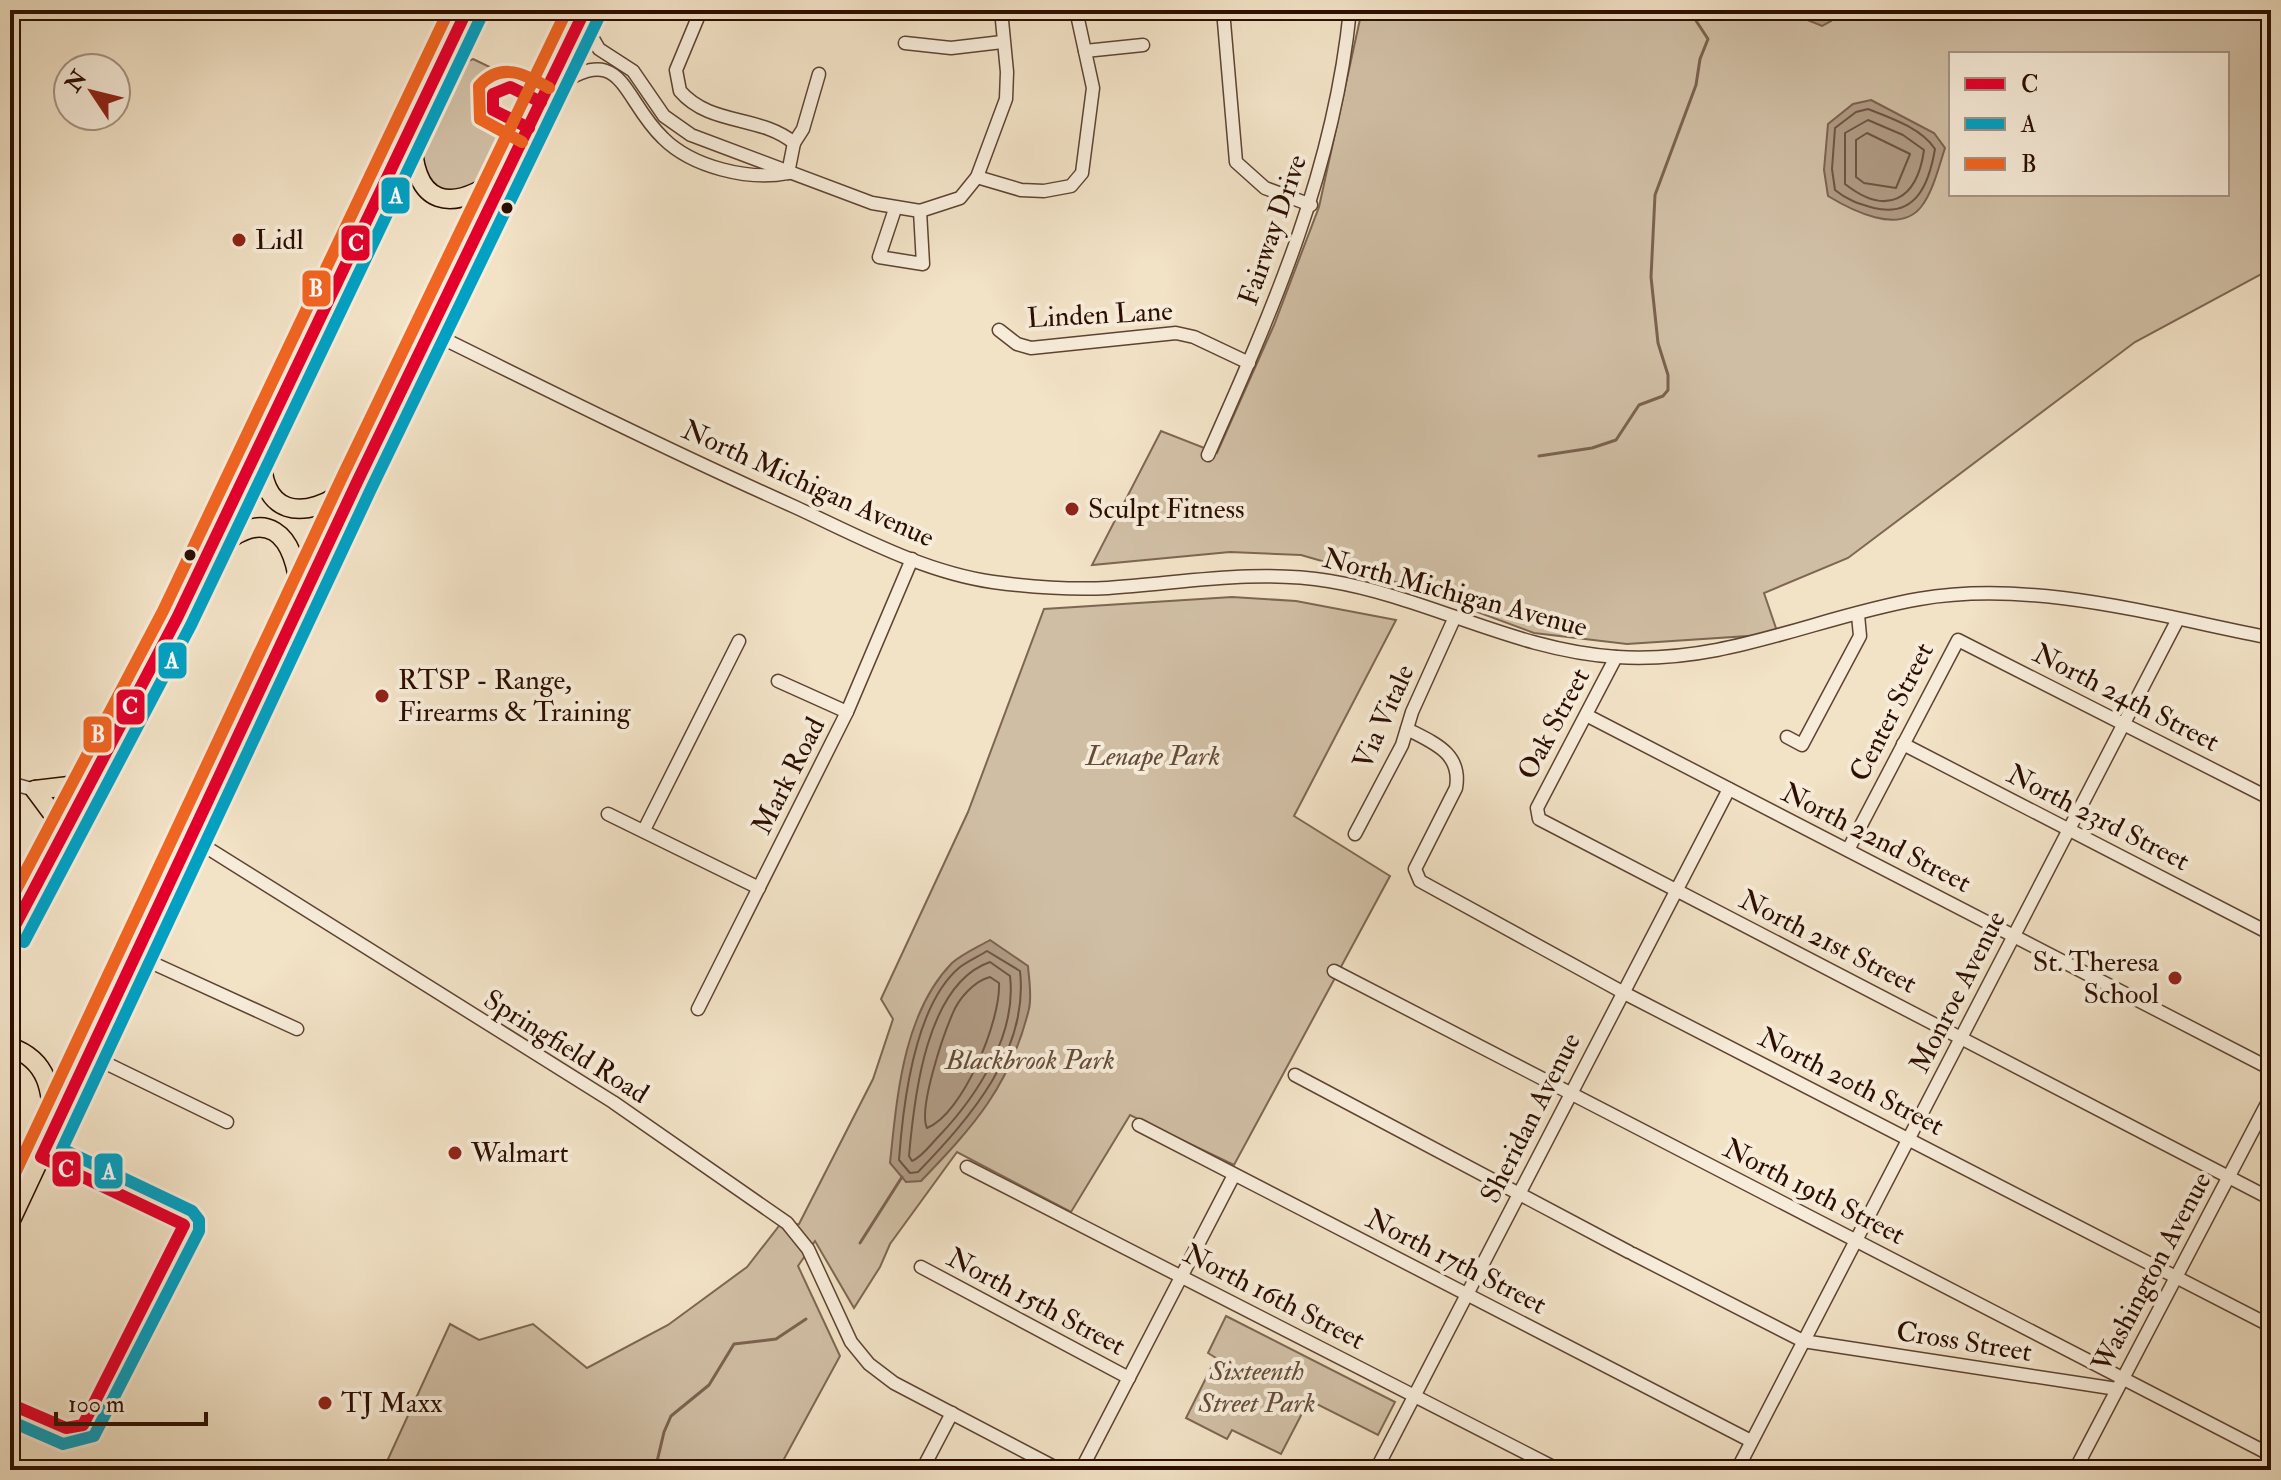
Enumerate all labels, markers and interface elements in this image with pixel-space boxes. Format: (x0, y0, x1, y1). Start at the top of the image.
north arrow (52, 52, 132, 132)
legend (1949, 52, 2229, 196)
text: N (59, 65, 94, 98)
text: C (2021, 69, 2039, 100)
text: A (2020, 109, 2036, 140)
text: B (2021, 149, 2037, 180)
street label: Fairway Drive (1231, 150, 1315, 310)
line badge: A (380, 176, 411, 215)
text: A (388, 182, 404, 210)
unlabelled marker (499, 200, 515, 216)
place label: Lidl (255, 223, 304, 258)
line badge: C (340, 224, 371, 262)
text: C (348, 230, 364, 258)
marker: Lidl (230, 231, 248, 249)
line badge: B (301, 269, 332, 308)
text: B (309, 275, 323, 303)
street label: Linden Lane (1026, 294, 1174, 336)
street label: North Michigan Avenue (676, 413, 940, 556)
place label: Sculpt Fitness (1088, 492, 1245, 527)
marker: Sculpt Fitness (1063, 500, 1081, 518)
street label: North Michigan Avenue (1319, 541, 1591, 645)
unlabelled marker (182, 547, 198, 563)
street label: North 24th Street (2027, 636, 2225, 760)
street label: Center Street (1842, 637, 1942, 787)
line badge: A (157, 641, 188, 680)
text: A (164, 647, 180, 675)
street label: Via Vitale (1345, 659, 1423, 775)
street label: Oak Street (1510, 662, 1598, 786)
place label: RTSP - Range, Firearms & Training (398, 663, 632, 730)
marker: RTSP - Range, Firearms & Training (373, 687, 391, 705)
line badge: C (115, 688, 146, 726)
text: C (122, 693, 138, 721)
street label: Mark Road (745, 711, 833, 840)
line badge: B (82, 715, 113, 754)
text: B (91, 721, 105, 749)
park label: Lenape Park (1085, 739, 1220, 774)
street label: North 23rd Street (2001, 757, 2195, 879)
street label: North 22nd Street (1775, 775, 1977, 901)
street label: North 21st Street (1734, 882, 1922, 1002)
street label: Monroe Avenue (1902, 905, 2014, 1079)
place label: St. Theresa School (2033, 945, 2159, 1012)
marker: St. Theresa School (2166, 969, 2184, 987)
street label: Springfield Road (477, 982, 655, 1112)
street label: North 20th Street (1752, 1020, 1950, 1144)
street label: Sheridan Avenue (1473, 1027, 1589, 1209)
park label: Blackbrook Park (943, 1043, 1115, 1078)
street label: North 19th Street (1717, 1131, 1911, 1253)
place label: Walmart (470, 1136, 568, 1171)
marker: Walmart (446, 1144, 464, 1162)
line badge: C (51, 1150, 82, 1188)
line badge: A (93, 1152, 124, 1190)
text: C (58, 1156, 74, 1184)
text: A (101, 1158, 117, 1186)
street label: Washington Avenue (2084, 1166, 2220, 1379)
street label: North 17th Street (1360, 1201, 1552, 1323)
street label: North 16th Street (1177, 1236, 1371, 1358)
street label: North 15th Street (941, 1240, 1131, 1364)
street label: Cross Street (1894, 1314, 2034, 1370)
park label: Sixteenth Street Park (1197, 1354, 1316, 1421)
scale bar (56, 1376, 206, 1426)
place label: TJ Maxx (341, 1386, 443, 1421)
text: 100 m (68, 1389, 125, 1420)
marker: TJ Maxx (316, 1394, 334, 1412)

